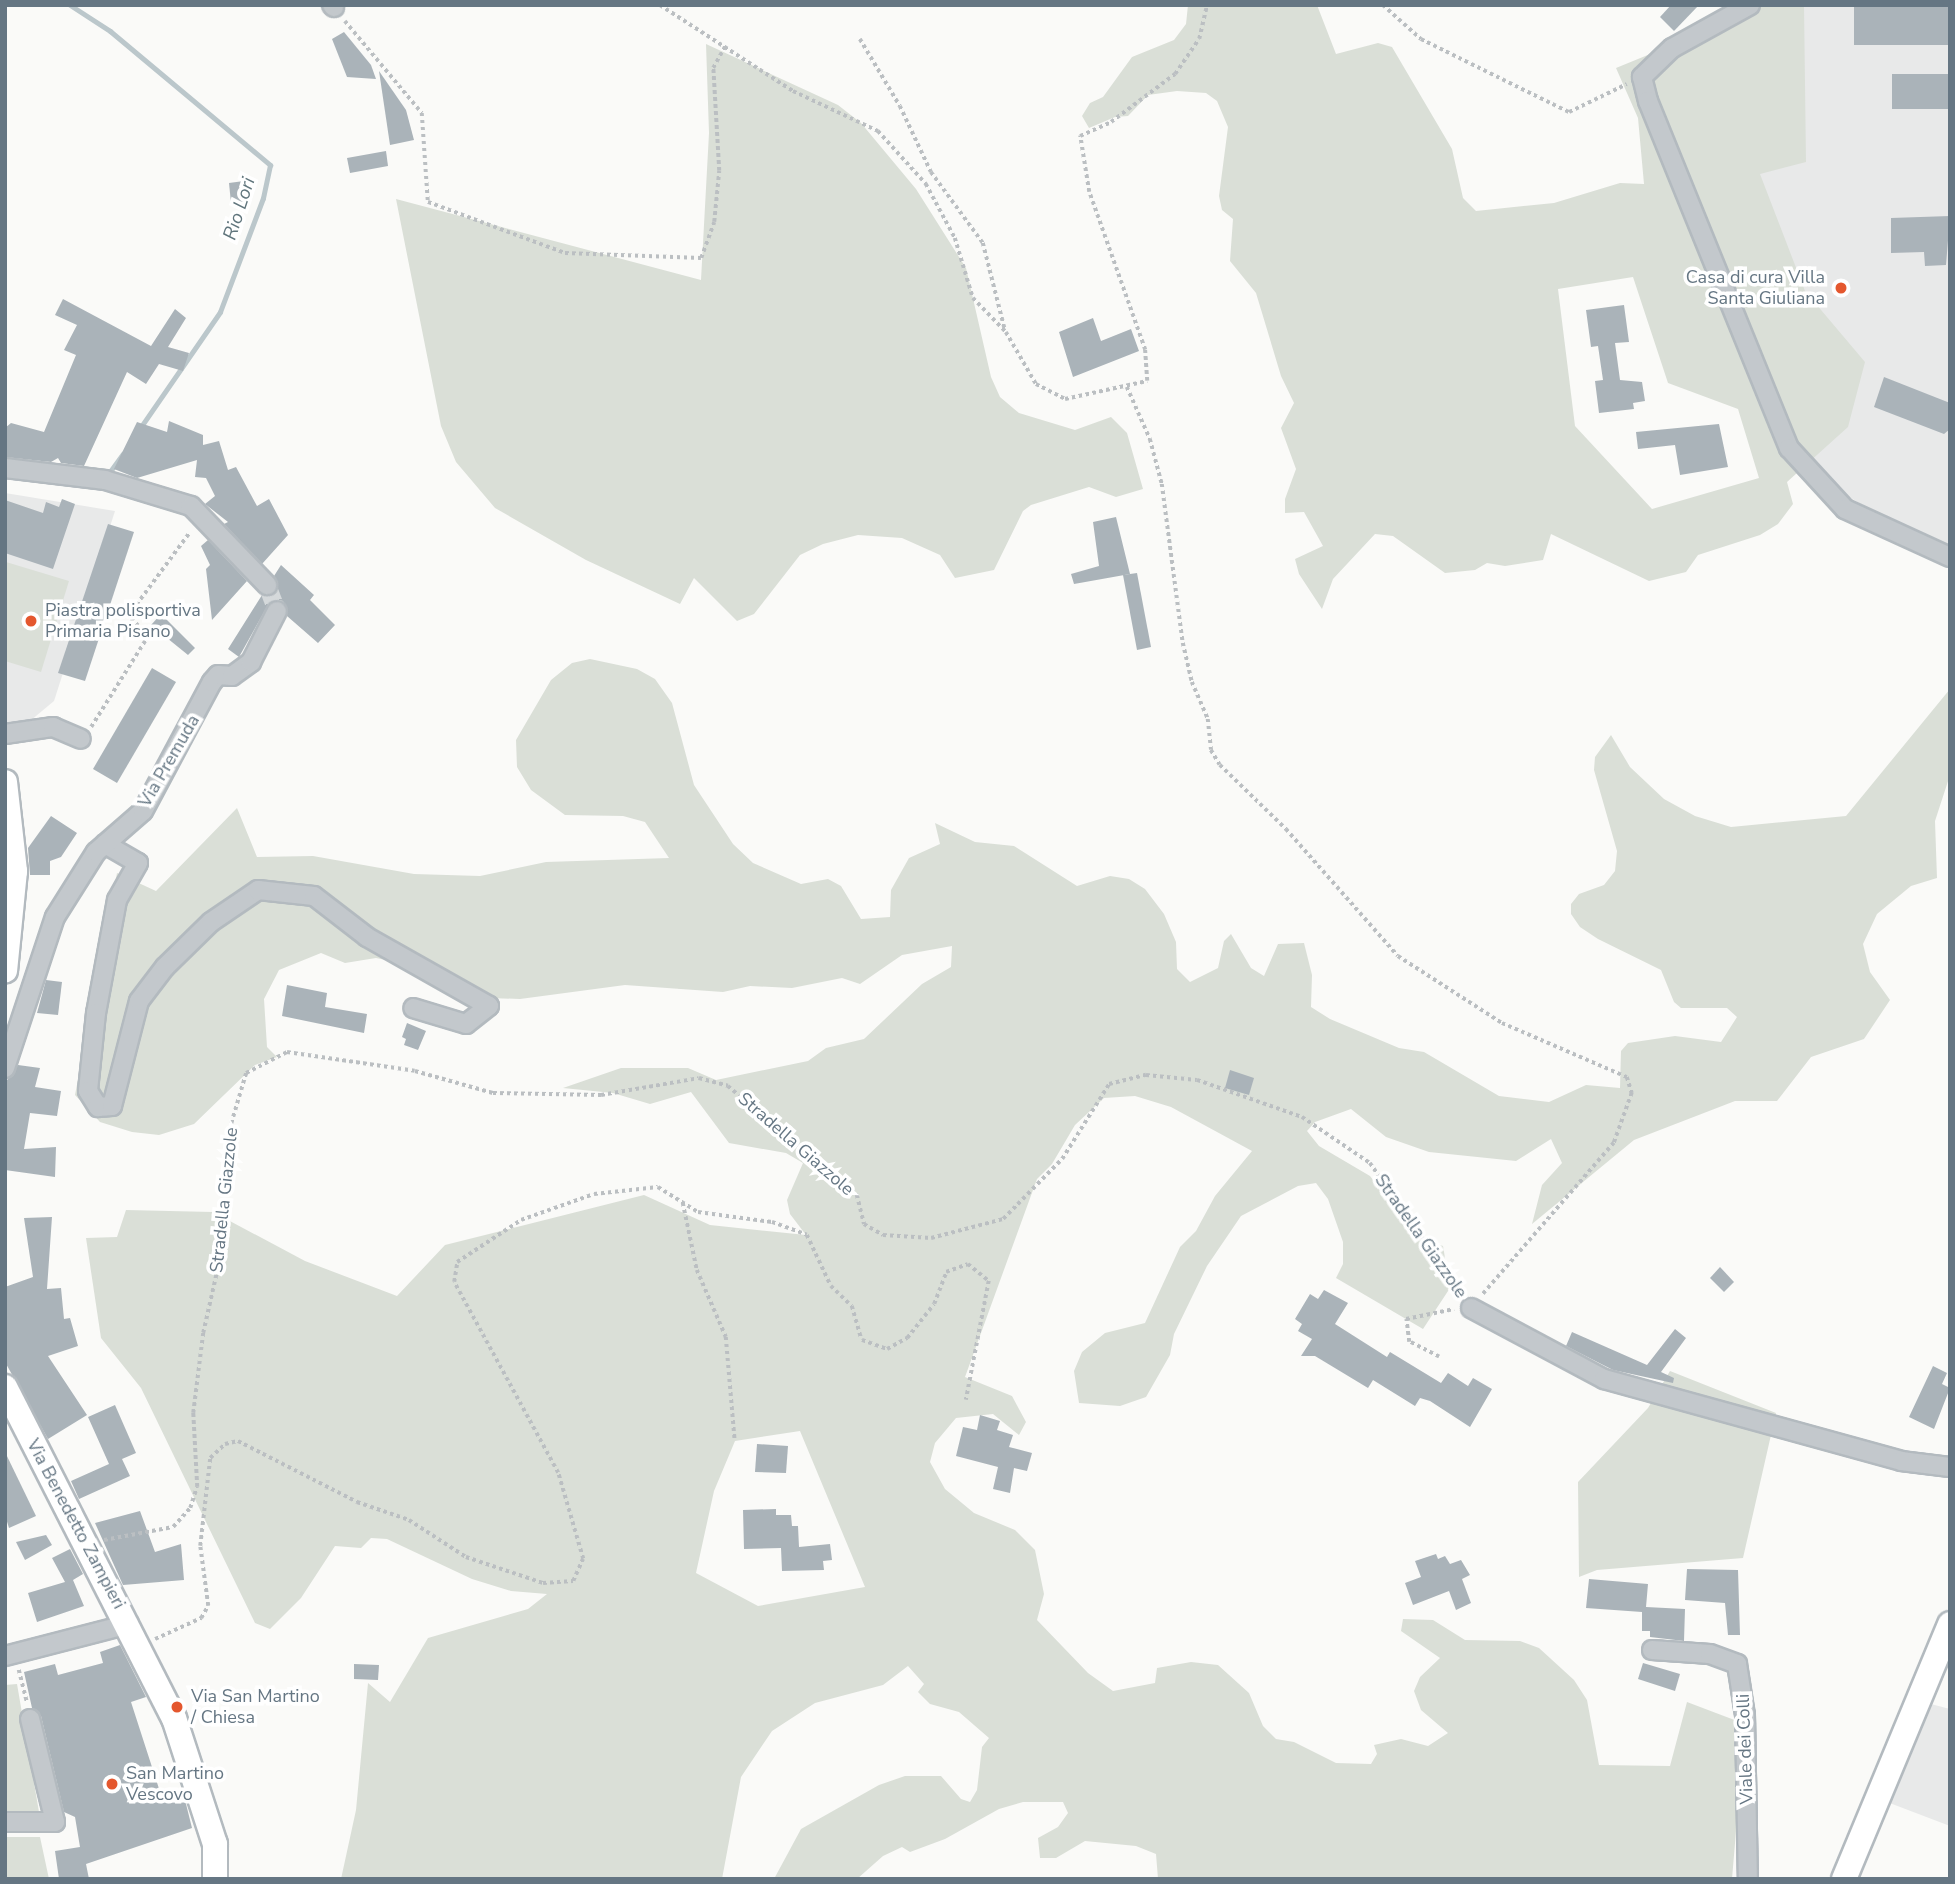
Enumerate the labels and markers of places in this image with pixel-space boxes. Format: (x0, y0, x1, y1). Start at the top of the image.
place label: Casa di cura Villa Santa Giuliana (1686, 267, 1825, 310)
marker: Casa di cura Villa Santa Giuliana (1831, 278, 1851, 298)
place label: Piastra polisportiva Primaria Pisano (45, 600, 201, 642)
marker: Piastra polisportiva Primaria Pisano (23, 613, 39, 629)
place label: Via San Martino / Chiesa (191, 1686, 320, 1728)
marker: Via San Martino / Chiesa (169, 1699, 185, 1715)
place label: San Martino Vescovo (126, 1763, 224, 1806)
marker: San Martino Vescovo (104, 1776, 120, 1792)

